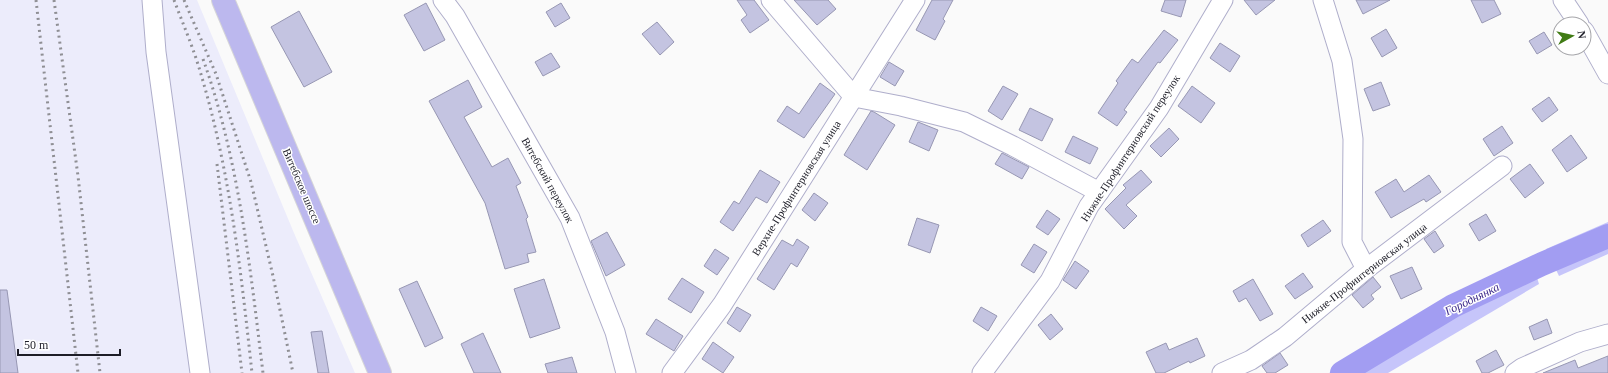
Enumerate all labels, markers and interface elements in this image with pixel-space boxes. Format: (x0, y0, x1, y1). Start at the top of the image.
north arrow (1552, 16, 1592, 56)
text: N (1575, 30, 1588, 39)
street label: Нижне-Профинтерновский переулок (1078, 72, 1182, 224)
street label: Верхне-Профинтерновская улица (749, 118, 843, 258)
street label: Витебский переулок (520, 135, 577, 225)
street label: Витебское шоссе (281, 147, 323, 225)
street label: Нижне-Профинтерновская улица (1299, 220, 1429, 326)
water label: Городнянка (1442, 280, 1502, 319)
scale bar (18, 331, 120, 357)
text: 50 m (24, 338, 49, 352)

